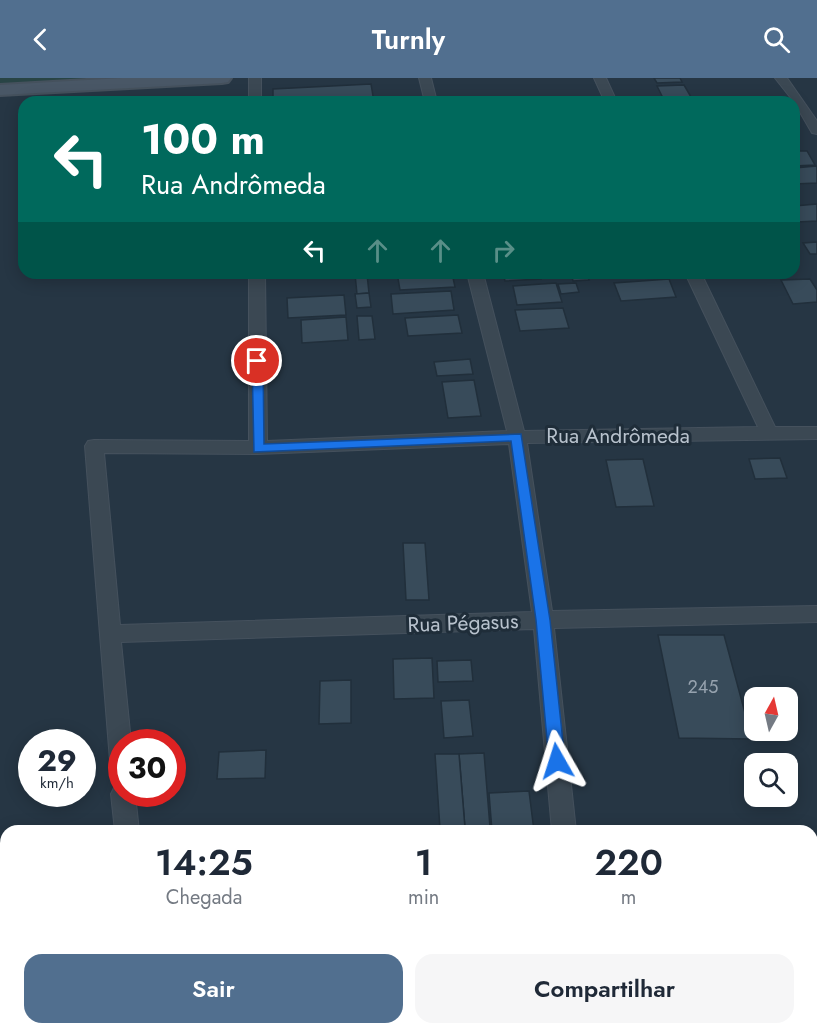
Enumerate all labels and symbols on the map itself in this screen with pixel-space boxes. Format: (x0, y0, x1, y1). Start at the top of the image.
pin (231, 335, 282, 386)
street label: Rua Andrômeda (546, 421, 690, 451)
street label: Rua Pégasus (407, 606, 519, 640)
house number: 245 (688, 674, 718, 700)
north arrow (744, 687, 798, 741)
speed limit sign: 30 (108, 729, 186, 807)
position arrow (525, 729, 589, 793)

